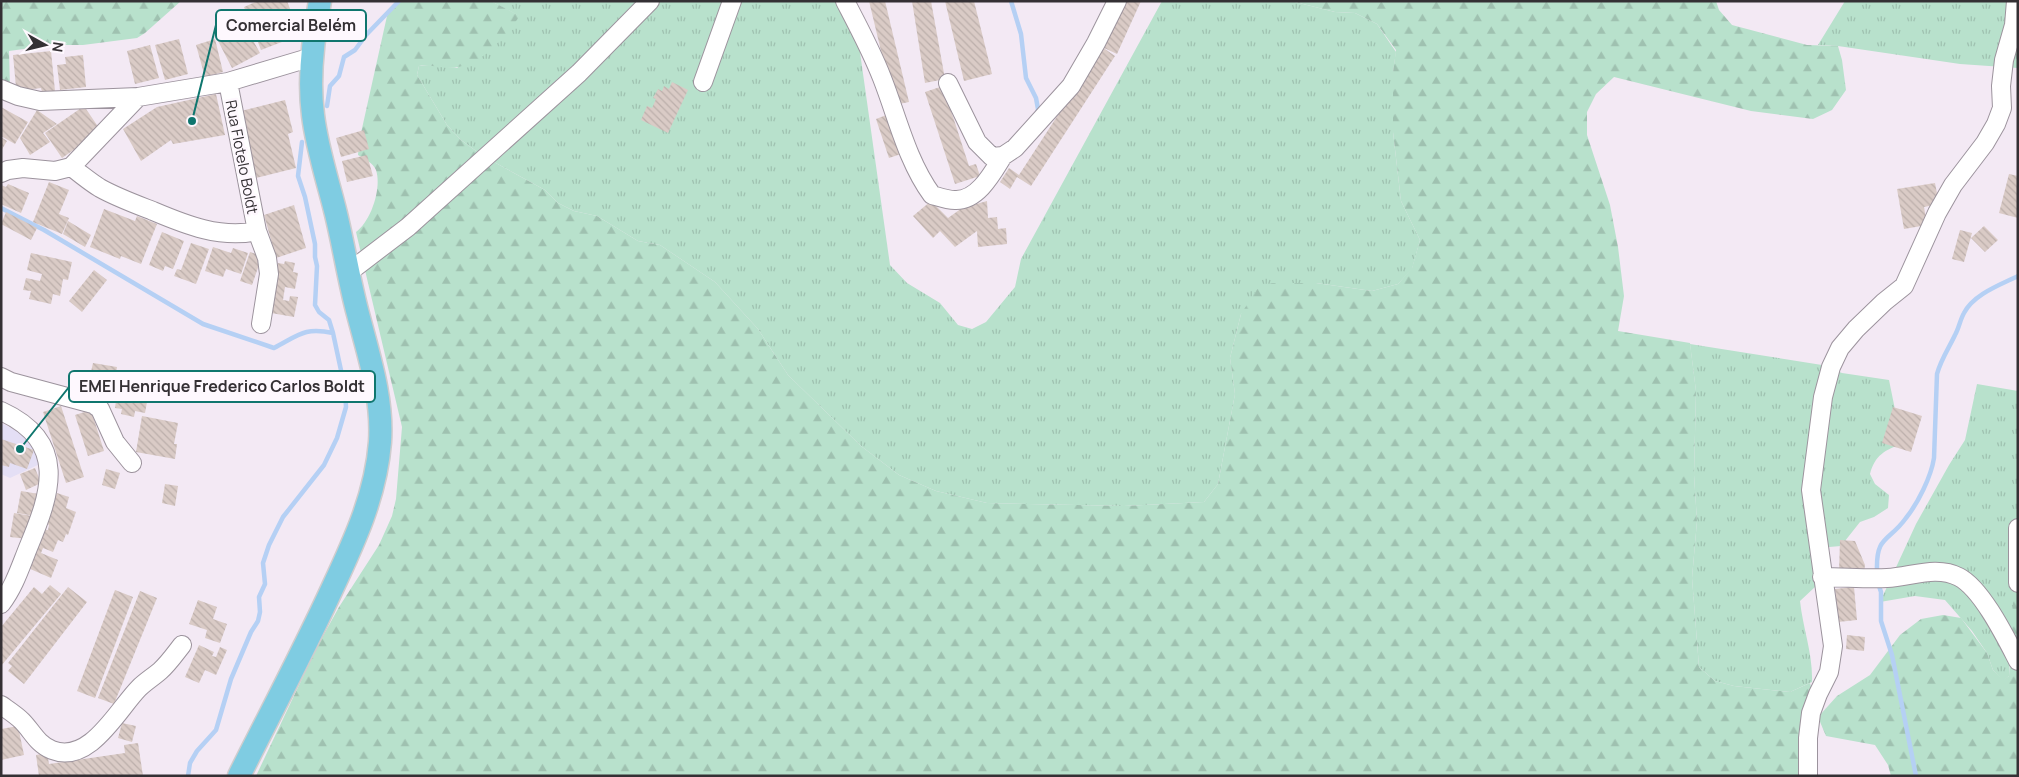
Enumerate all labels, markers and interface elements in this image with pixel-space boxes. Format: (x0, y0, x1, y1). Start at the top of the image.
callout: Comercial Belém (216, 10, 366, 41)
text: Comercial Belém (226, 14, 356, 36)
north arrow (20, 20, 70, 70)
text: N (48, 41, 68, 53)
street label: Rua Flotelo Boldt (221, 98, 263, 216)
callout: EMEI Henrique Frederico Carlos Boldt (69, 371, 375, 402)
text: EMEI Henrique Frederico Carlos Boldt (79, 375, 365, 397)

